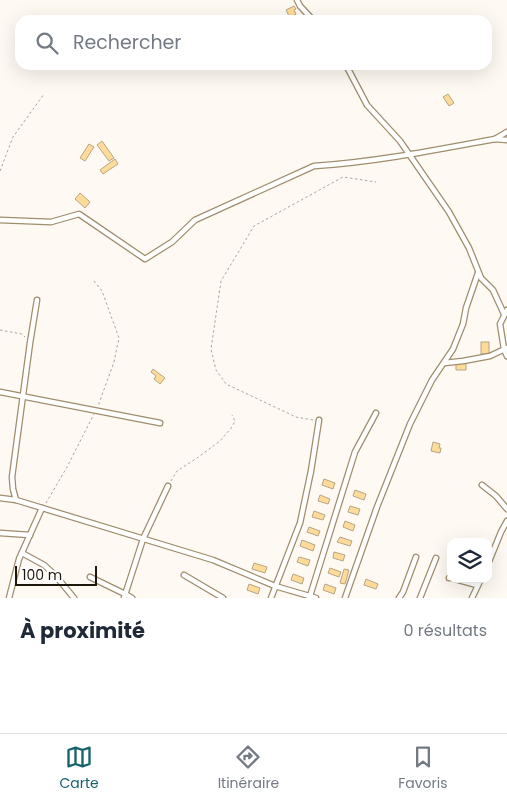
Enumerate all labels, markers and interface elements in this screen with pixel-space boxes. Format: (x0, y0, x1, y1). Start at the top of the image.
search box (15, 15, 492, 70)
icon: search (33, 29, 61, 57)
text: Rechercher (73, 29, 181, 56)
map controls (447, 538, 492, 583)
button: layers (447, 538, 492, 583)
scale bar (15, 563, 98, 586)
text: 100 m (22, 565, 62, 585)
text: À proximité (20, 616, 145, 645)
text: 0 résultats (403, 619, 487, 642)
tab: Carte (59, 743, 99, 794)
tab: Itinéraire (218, 743, 279, 794)
tab: Favoris (398, 743, 448, 794)

